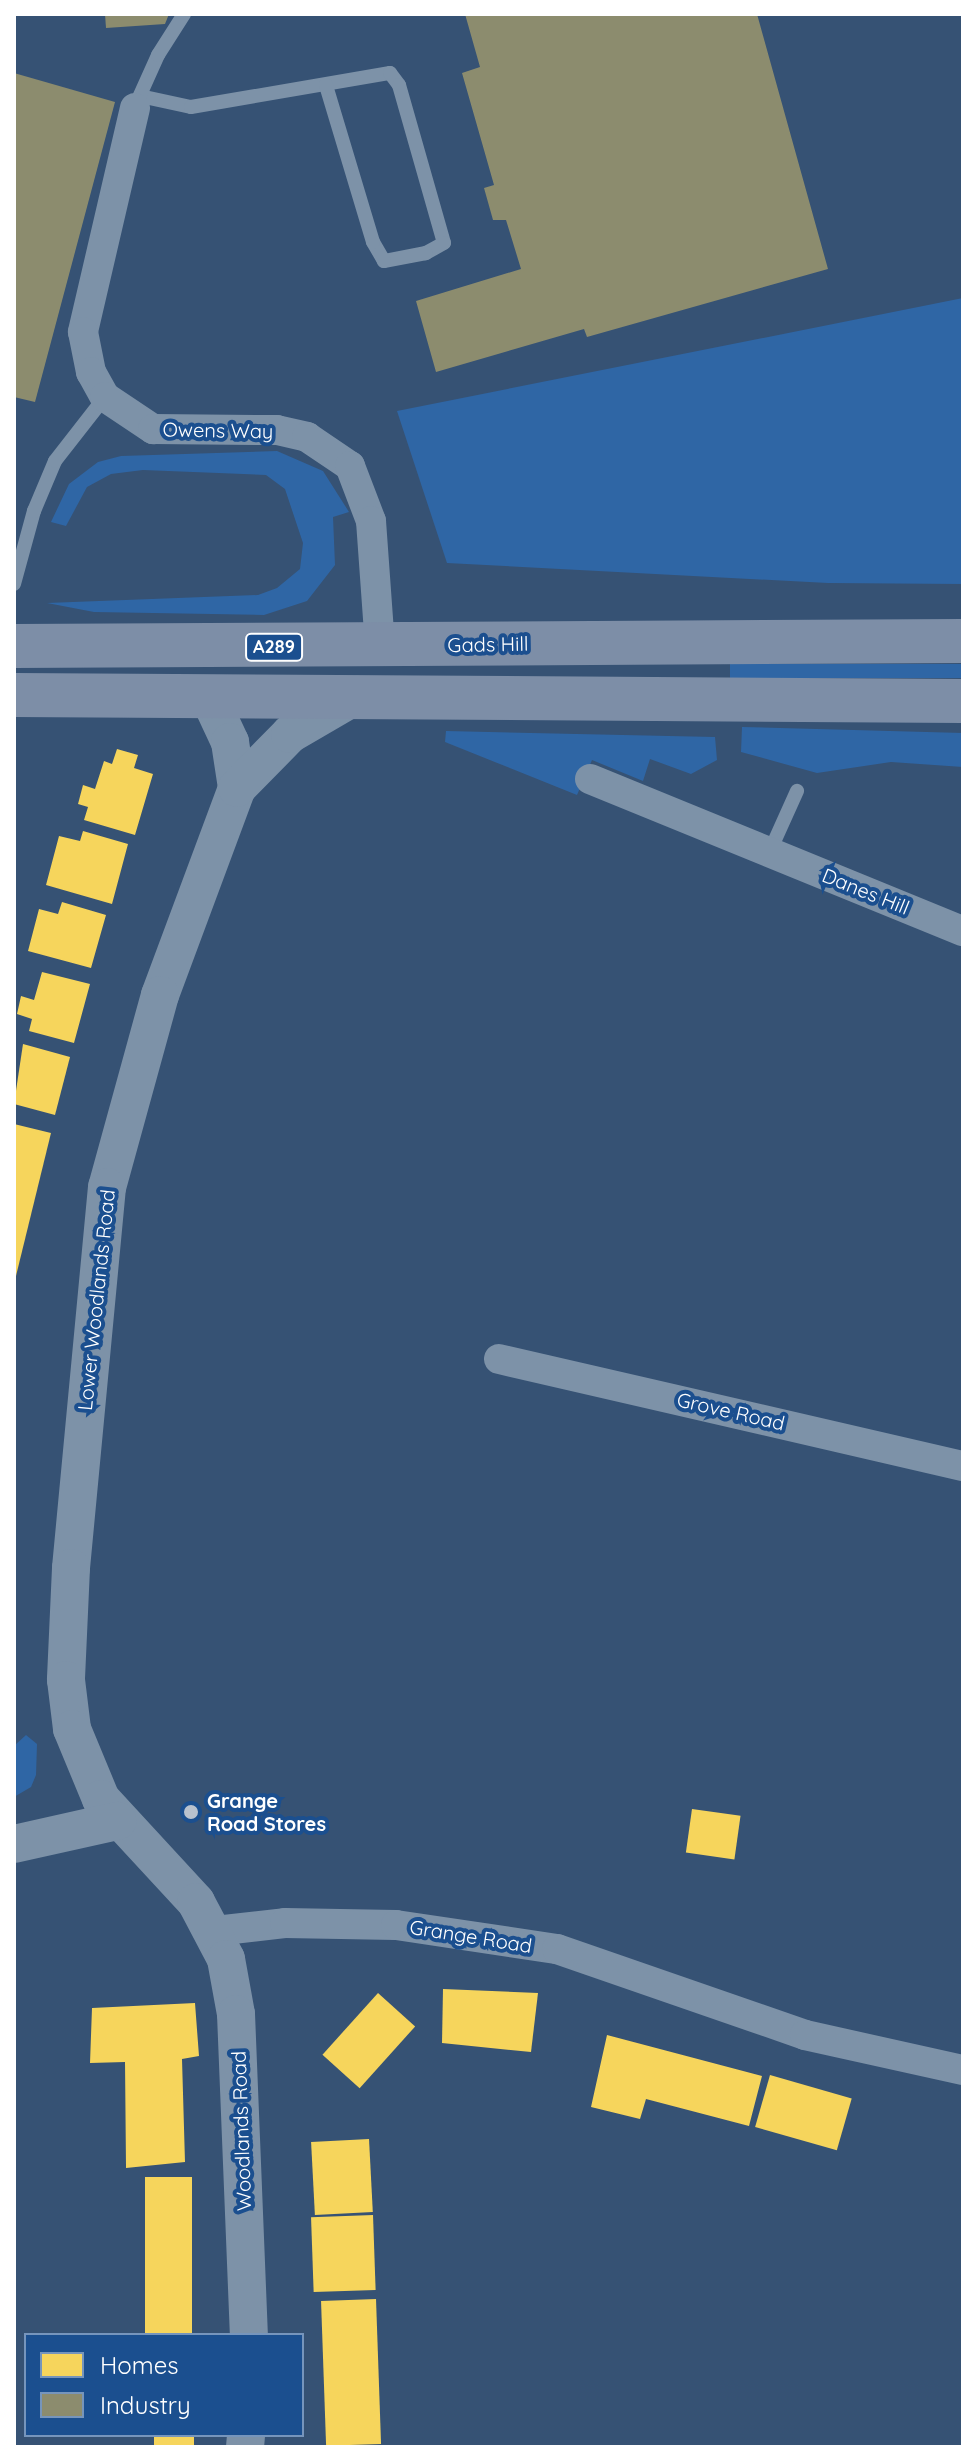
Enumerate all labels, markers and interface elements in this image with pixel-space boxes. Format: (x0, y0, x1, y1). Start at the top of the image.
street label: Owens Way (162, 417, 274, 443)
street label: Gads Hill (447, 631, 529, 657)
road number: A289 (244, 633, 304, 661)
street label: Danes Hill (819, 863, 913, 919)
street label: Lower Woodlands Road (72, 1188, 120, 1412)
street label: Grove Road (675, 1387, 787, 1435)
place label: Grange Road Stores (207, 1788, 326, 1835)
marker: Grange Road Stores (182, 1803, 200, 1821)
street label: Grange Road (408, 1914, 534, 1958)
street label: Woodlands Road (226, 2051, 256, 2211)
legend (24, 2333, 304, 2437)
text: Homes (100, 2350, 178, 2380)
text: Industry (100, 2390, 191, 2420)

